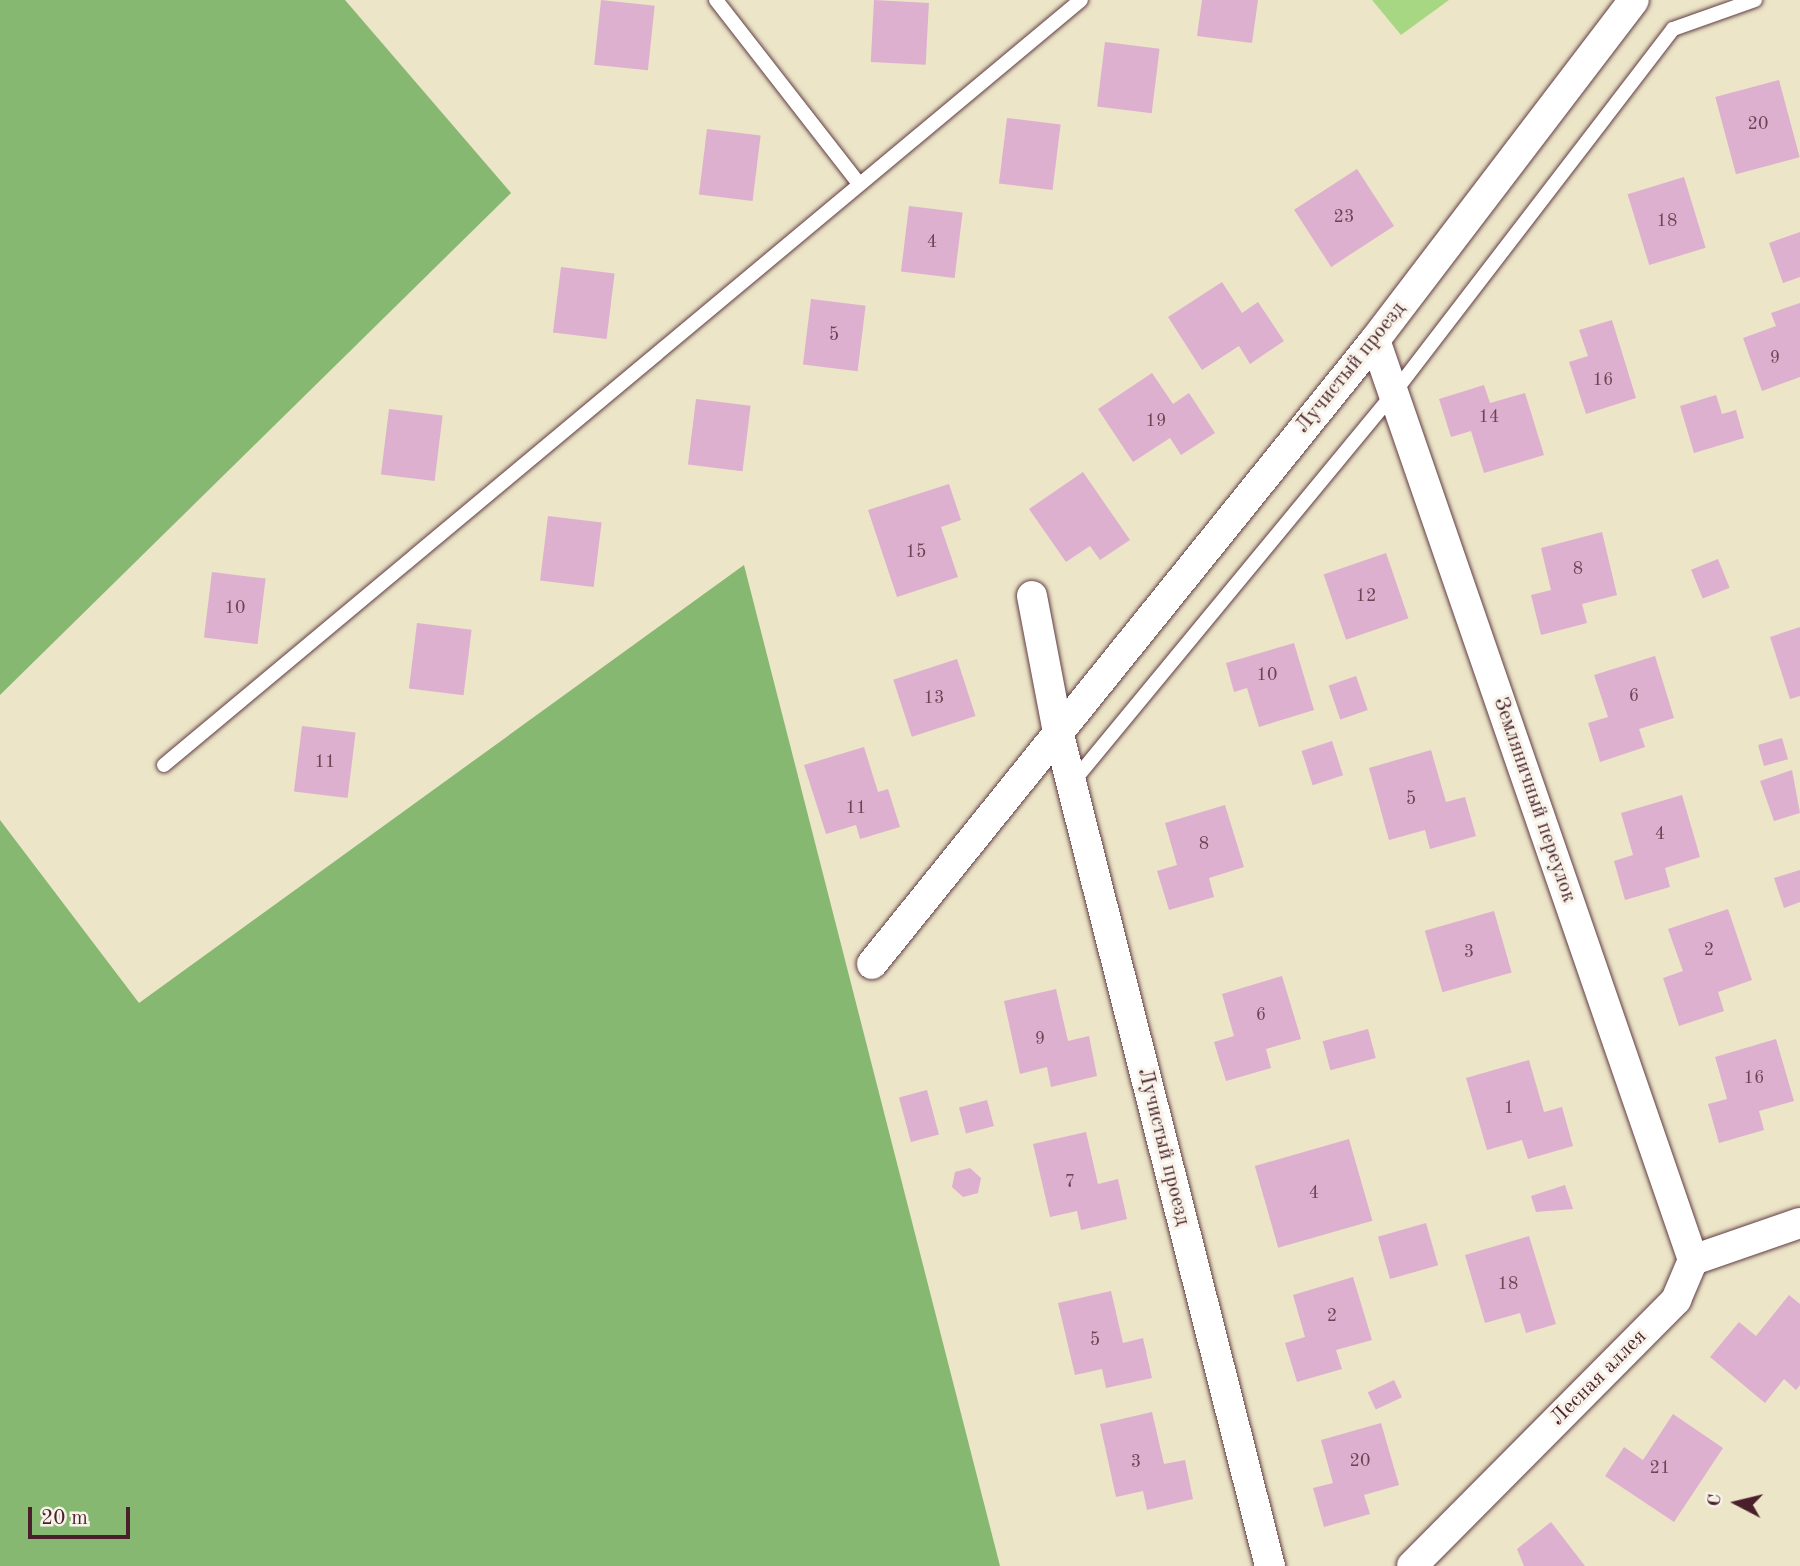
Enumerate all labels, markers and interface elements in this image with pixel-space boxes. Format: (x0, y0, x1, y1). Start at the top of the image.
house number: 20 (1748, 113, 1768, 135)
house number: 23 (1334, 206, 1354, 228)
house number: 18 (1657, 210, 1677, 232)
house number: 4 (927, 231, 937, 253)
street label: Лучистый проезд (1290, 297, 1412, 439)
house number: 5 (829, 324, 839, 346)
house number: 9 (1770, 347, 1780, 369)
house number: 16 (1593, 369, 1613, 391)
house number: 14 (1479, 406, 1499, 428)
house number: 19 (1146, 410, 1166, 432)
house number: 15 (906, 541, 926, 563)
house number: 8 (1573, 558, 1583, 580)
house number: 12 (1356, 585, 1376, 607)
house number: 10 (225, 597, 245, 619)
house number: 10 (1257, 664, 1277, 686)
house number: 6 (1629, 685, 1639, 707)
house number: 13 (924, 687, 944, 709)
street label: Земляничный переулок (1487, 694, 1581, 906)
house number: 11 (315, 751, 335, 773)
house number: 5 (1406, 788, 1416, 810)
house number: 11 (846, 797, 866, 819)
house number: 4 (1655, 823, 1665, 845)
house number: 8 (1199, 833, 1209, 855)
house number: 2 (1704, 939, 1714, 961)
house number: 3 (1464, 941, 1474, 963)
house number: 6 (1256, 1004, 1266, 1026)
house number: 9 (1035, 1028, 1045, 1050)
street label: Лучистый проезд (1131, 1066, 1195, 1228)
house number: 16 (1744, 1067, 1764, 1089)
house number: 1 (1504, 1097, 1514, 1119)
house number: 7 (1065, 1171, 1075, 1193)
house number: 4 (1309, 1182, 1319, 1204)
house number: 18 (1498, 1273, 1518, 1295)
house number: 2 (1327, 1305, 1337, 1327)
street label: Лесная аллея (1546, 1325, 1652, 1431)
house number: 5 (1090, 1329, 1100, 1351)
house number: 20 (1350, 1450, 1370, 1472)
house number: 3 (1131, 1451, 1141, 1473)
house number: 21 (1650, 1457, 1670, 1479)
north arrow (1702, 1468, 1772, 1538)
scale bar (32, 1492, 133, 1536)
text: С (1705, 1493, 1726, 1508)
text: 20 m (41, 1508, 88, 1529)

